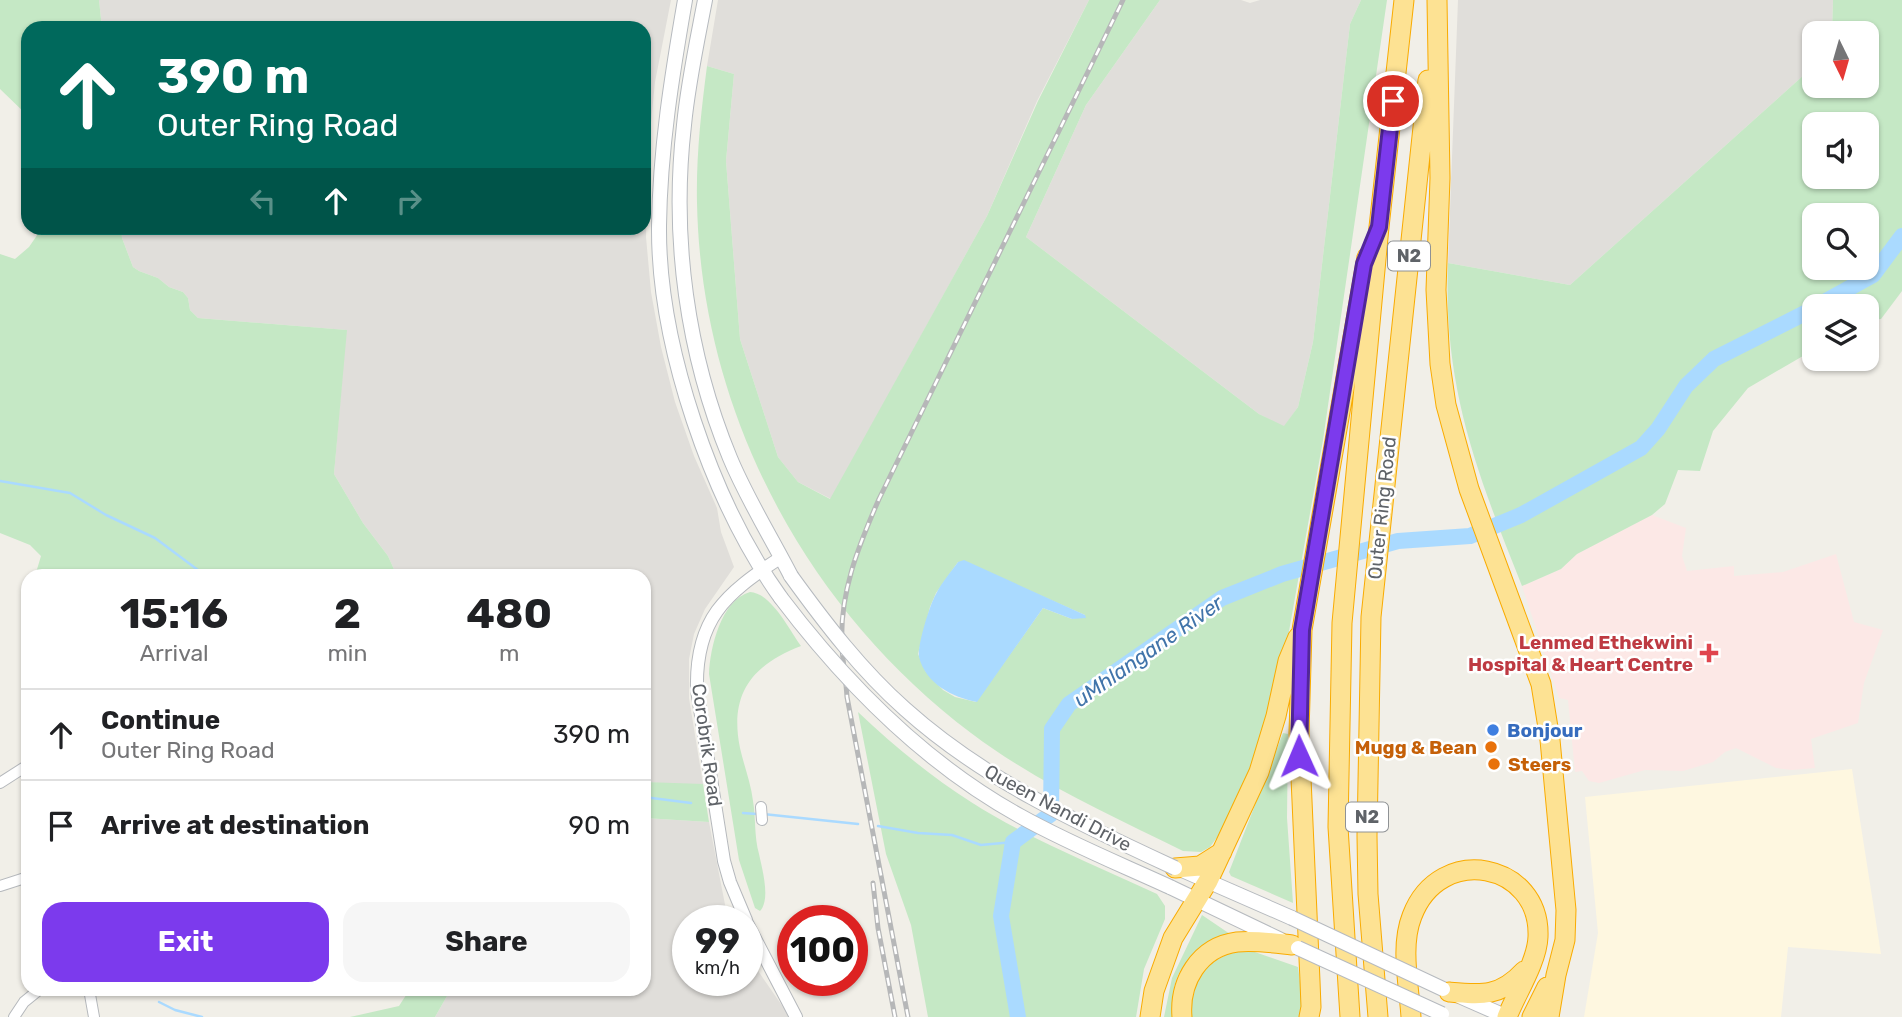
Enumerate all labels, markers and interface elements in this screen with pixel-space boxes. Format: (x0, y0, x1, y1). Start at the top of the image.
north arrow (1802, 21, 1880, 98)
map controls (1802, 21, 1879, 371)
text: 390 m (157, 47, 309, 105)
icon: ahead (42, 49, 133, 140)
pin (1363, 71, 1423, 131)
icon: arrive (1374, 82, 1412, 120)
text: Outer Ring Road (157, 106, 399, 144)
button: sound (1802, 112, 1879, 189)
icon: left (244, 182, 282, 220)
icon: ahead (317, 182, 355, 220)
icon: right (390, 182, 428, 220)
button: search (1802, 203, 1879, 280)
road number: N2 (1388, 242, 1430, 270)
button: layers (1802, 294, 1879, 371)
street label: Outer Ring Road (1363, 435, 1401, 581)
text: 15:16 (120, 589, 228, 639)
text: 2 (334, 589, 361, 639)
text: 480 (466, 589, 552, 639)
water label: uMhlangane River (1068, 590, 1228, 712)
place label: Lenmed Ethekwini Hospital & Heart Centre (1468, 631, 1693, 676)
text: Arrival (140, 639, 209, 667)
text: min (327, 639, 367, 667)
text: m (499, 639, 519, 667)
marker: Lenmed Ethekwini Hospital & Heart Centre (1699, 643, 1719, 663)
street label: Corobrik Road (687, 682, 727, 808)
text: Continue (101, 705, 220, 736)
icon: ahead (42, 716, 80, 754)
text: 390 m (553, 719, 630, 750)
position arrow (1262, 719, 1336, 793)
place label: Bonjour (1507, 719, 1583, 742)
marker: Bonjour (1485, 722, 1501, 738)
text: Outer Ring Road (101, 736, 275, 764)
place label: Mugg & Bean (1355, 736, 1477, 759)
marker: Mugg & Bean (1483, 739, 1499, 755)
place label: Steers (1508, 753, 1571, 776)
marker: Steers (1486, 756, 1502, 772)
street label: Queen Nandi Drive (981, 760, 1135, 856)
road number: N2 (1346, 802, 1388, 832)
icon: arrive (42, 807, 80, 845)
text: Arrive at destination (101, 810, 369, 841)
text: 90 m (569, 810, 630, 841)
button: Exit (42, 902, 329, 982)
button: Share (343, 902, 630, 982)
speed limit sign: 100 (777, 905, 868, 996)
text: 99 (695, 920, 740, 962)
text: km/h (695, 957, 740, 979)

